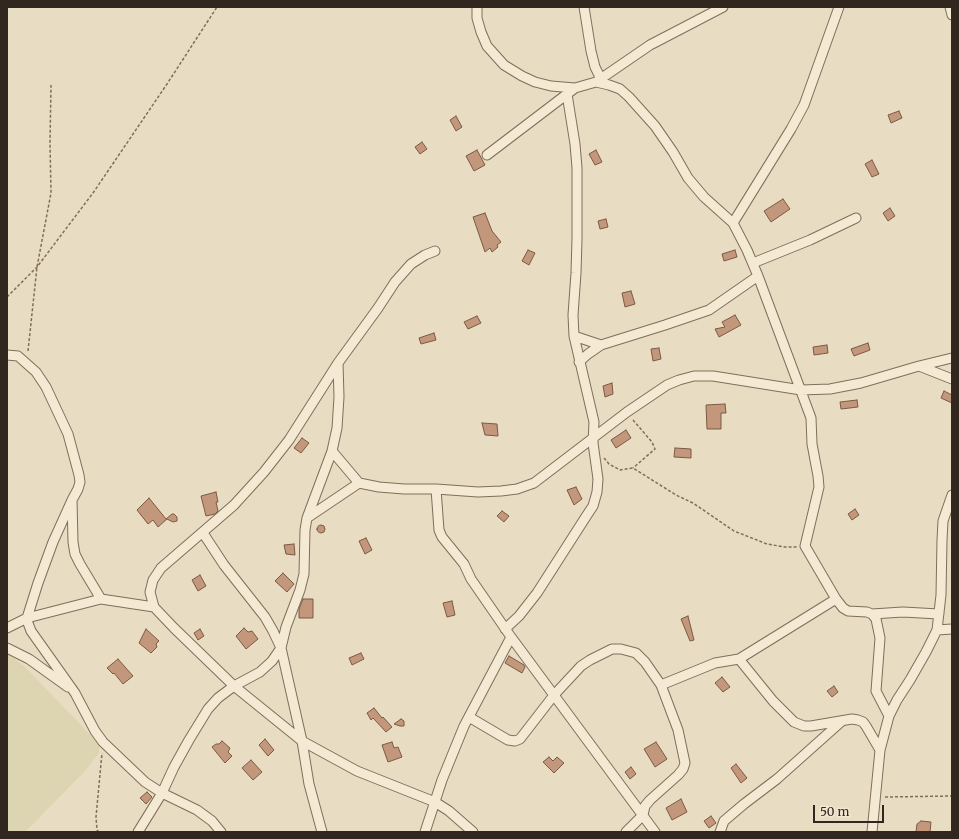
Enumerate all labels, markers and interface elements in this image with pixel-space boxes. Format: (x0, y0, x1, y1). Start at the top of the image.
scale bar (815, 797, 886, 823)
text: 50 m (820, 804, 849, 819)

